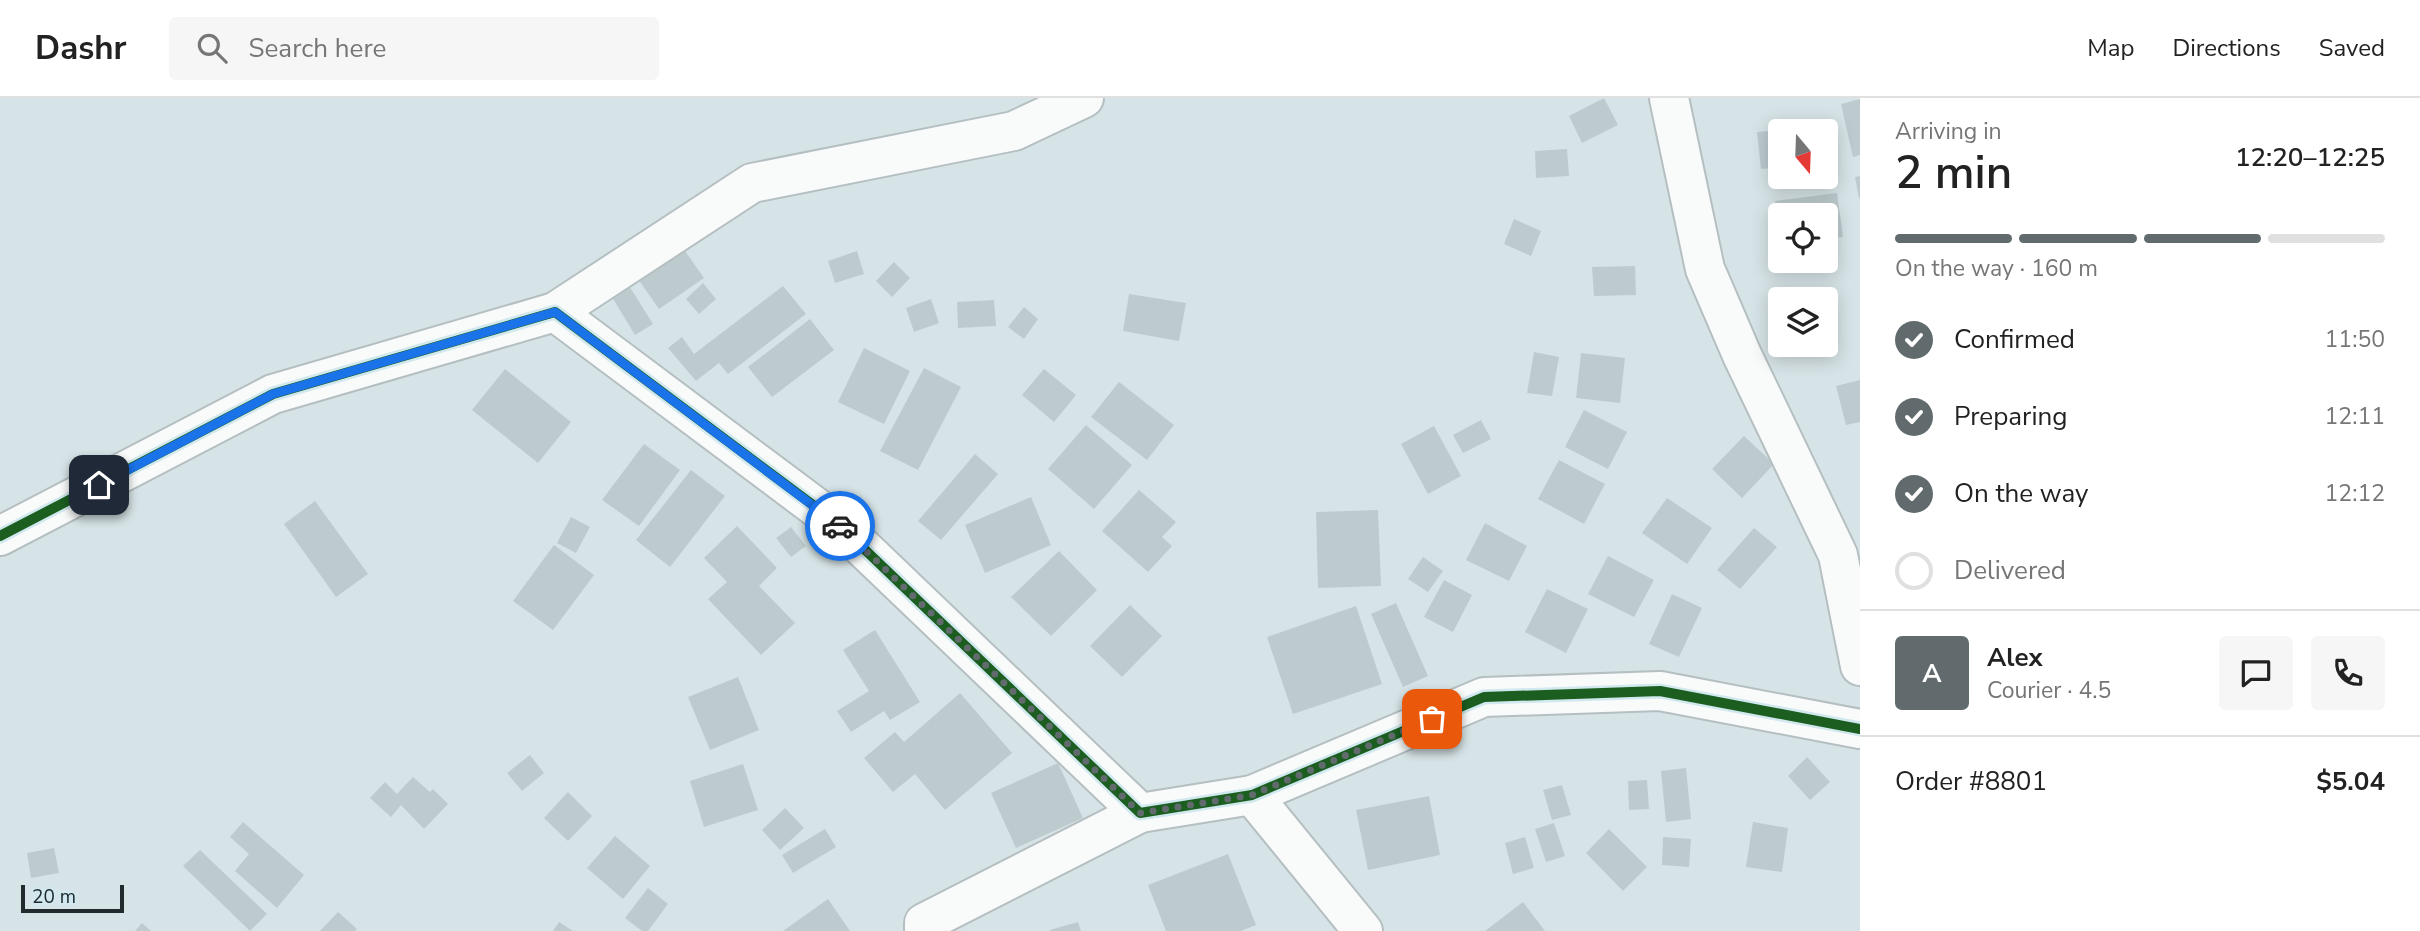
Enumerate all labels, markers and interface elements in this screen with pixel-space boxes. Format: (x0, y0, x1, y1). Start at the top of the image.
search box (169, 17, 659, 80)
text: Dashr (35, 26, 127, 71)
icon: search (193, 29, 231, 67)
text: Search here (249, 31, 386, 66)
text: Map (2087, 32, 2134, 64)
text: Directions (2172, 32, 2281, 64)
text: Saved (2319, 32, 2385, 64)
text: Arriving in (1895, 116, 2002, 147)
north arrow (1768, 119, 1838, 189)
map controls (1768, 119, 1838, 357)
text: 12:20–12:25 (2235, 140, 2385, 175)
text: 2 min (1895, 141, 2012, 204)
button: locate (1768, 203, 1838, 273)
text: On the way · 160 m (1895, 253, 2098, 284)
button: layers (1768, 287, 1838, 357)
icon: check (1895, 321, 1933, 359)
text: Confirmed (1954, 322, 2075, 357)
text: 11:50 (2325, 324, 2385, 355)
icon: check (1895, 398, 1933, 436)
text: Preparing (1954, 399, 2067, 434)
text: 12:11 (2325, 401, 2385, 432)
pin (69, 455, 129, 515)
icon: home (80, 466, 118, 504)
icon: check (1895, 475, 1933, 513)
text: On the way (1954, 476, 2088, 511)
text: 12:12 (2325, 478, 2385, 509)
courier (805, 491, 875, 561)
icon: car (821, 507, 859, 545)
text: Delivered (1954, 553, 2066, 588)
button: chat (2219, 636, 2293, 710)
button: phone (2311, 636, 2385, 710)
text: Alex (1987, 640, 2043, 675)
text: A (1922, 656, 1942, 691)
text: Courier · 4.5 (1987, 675, 2111, 706)
pin (1402, 689, 1462, 749)
icon: bag (1413, 700, 1451, 738)
text: Order #8801 (1895, 764, 2047, 799)
text: $5.04 (2316, 764, 2385, 799)
scale bar (21, 882, 124, 914)
text: 20 m (32, 884, 76, 910)

